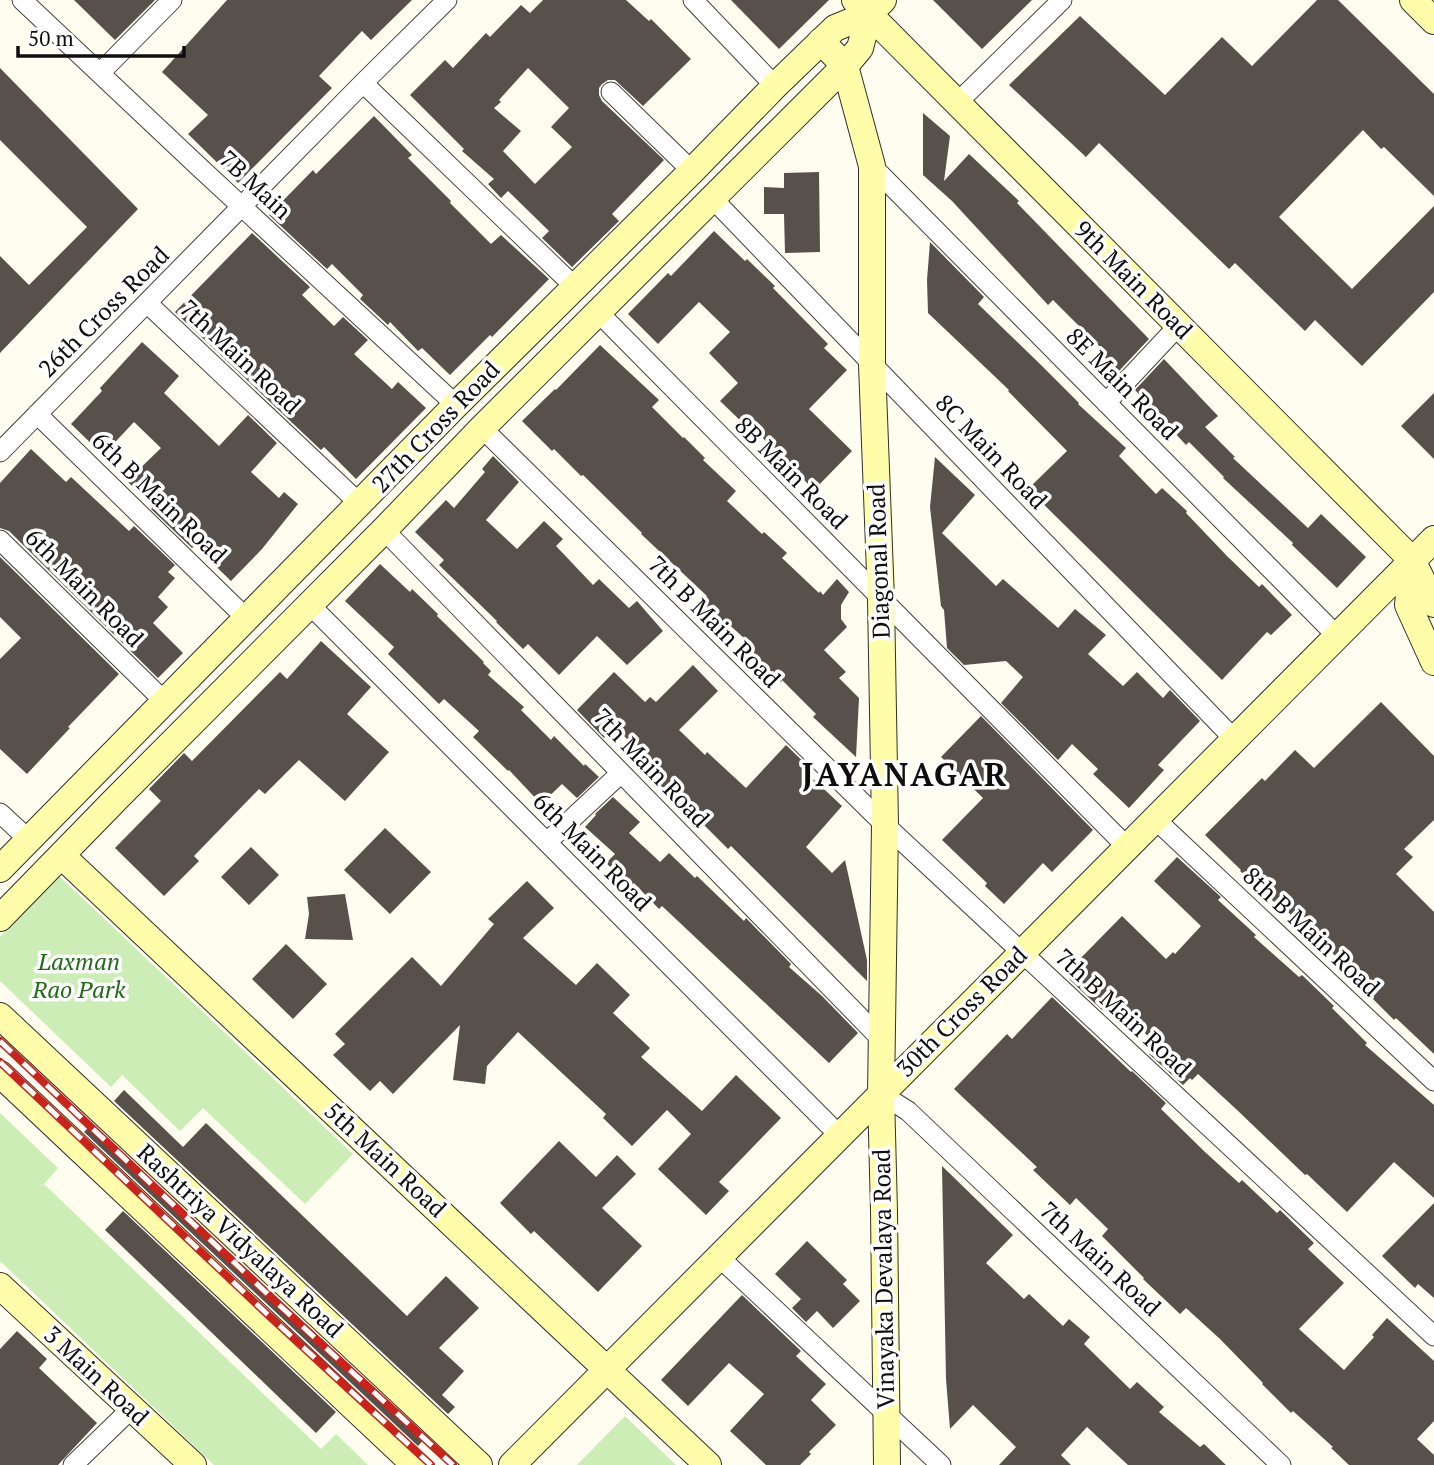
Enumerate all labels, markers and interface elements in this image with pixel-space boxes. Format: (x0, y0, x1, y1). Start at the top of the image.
scale bar (18, 14, 184, 58)
text: 50 m (28, 24, 74, 52)
street label: 7B Main (213, 143, 299, 226)
street label: 9th Main Road (1067, 213, 1200, 346)
street label: 26th Cross Road (31, 239, 176, 384)
street label: 7th Main Road (173, 292, 308, 421)
street label: 8E Main Road (1060, 320, 1186, 446)
street label: 27th Cross Road (364, 354, 506, 499)
street label: 8C Main Road (929, 387, 1055, 516)
street label: 8B Main Road (728, 409, 855, 536)
street label: 6th B Main Road (85, 425, 234, 570)
street label: Diagonal Road (859, 483, 897, 639)
street label: 6th Main Road (18, 521, 151, 654)
street label: 7th B Main Road (642, 548, 788, 694)
street label: 7th Main Road (587, 701, 717, 834)
district label: JAYANAGAR (802, 753, 1008, 795)
street label: 6th Main Road (526, 785, 659, 918)
street label: 8th B Main Road (1236, 860, 1387, 1003)
street label: 30th Cross Road (889, 939, 1034, 1084)
street label: 7th B Main Road (1049, 941, 1199, 1084)
park label: Laxman Rao Park (32, 945, 126, 1005)
street label: 5th Main Road (318, 1095, 453, 1224)
street label: Rashtriya Vidyalaya Road (131, 1136, 351, 1344)
street label: Vinayaka Devalaya Road (865, 1149, 901, 1410)
street label: 7th Main Road (1033, 1194, 1168, 1323)
street label: 3 Main Road (37, 1318, 156, 1432)

